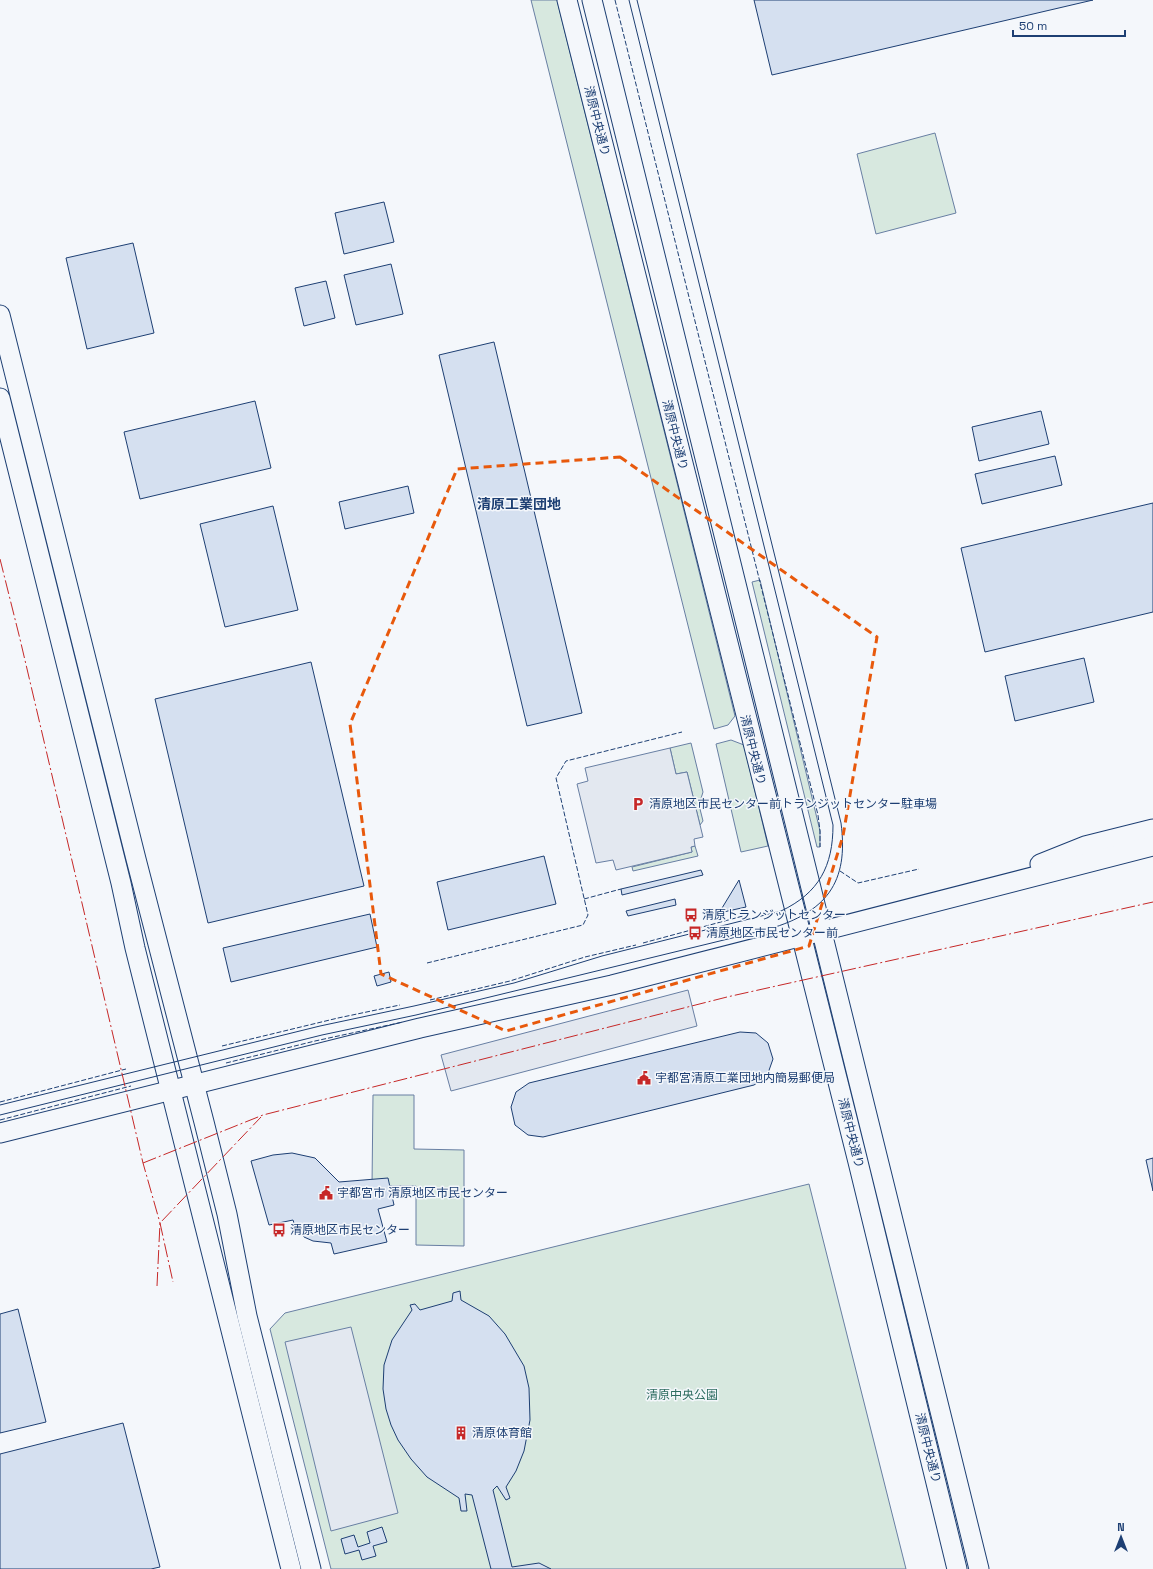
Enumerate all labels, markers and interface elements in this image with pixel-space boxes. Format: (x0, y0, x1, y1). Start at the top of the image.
scale bar (1013, 12, 1125, 38)
text: 50 m (1019, 18, 1047, 34)
street label: 清原中央通り (581, 84, 613, 158)
street label: 清原中央通り (659, 398, 691, 472)
district label: 清原工業団地 (477, 495, 561, 513)
street label: 清原中央通り (737, 713, 769, 787)
parking icon: 清原地区市民センター前トランジットセンター駐車場 (630, 796, 646, 812)
place label: 清原地区市民センター前トランジットセンター駐車場 (649, 796, 937, 812)
bus stop icon: 清原トランジットセンター (683, 907, 699, 923)
place label: 清原トランジットセンター (702, 907, 846, 923)
bus stop icon: 清原地区市民センター前 (687, 925, 703, 941)
place label: 清原地区市民センター前 (706, 925, 838, 941)
public building icon: 宇都宮清原工業団地内簡易郵便局 (636, 1070, 652, 1086)
place label: 宇都宮清原工業団地内簡易郵便局 (655, 1070, 835, 1086)
street label: 清原中央通り (835, 1096, 867, 1170)
public building icon: 宇都宮市 清原地区市民センター (318, 1185, 334, 1201)
place label: 宇都宮市 清原地区市民センター (337, 1185, 508, 1201)
bus stop icon: 清原地区市民センター (271, 1222, 287, 1238)
place label: 清原地区市民センター (290, 1222, 410, 1238)
park label: 清原中央公園 (646, 1387, 718, 1403)
street label: 清原中央通り (912, 1411, 944, 1485)
building icon: 清原体育館 (453, 1425, 469, 1441)
place label: 清原体育館 (472, 1425, 532, 1441)
north arrow (1101, 1517, 1141, 1557)
text: N (1117, 1520, 1125, 1534)

